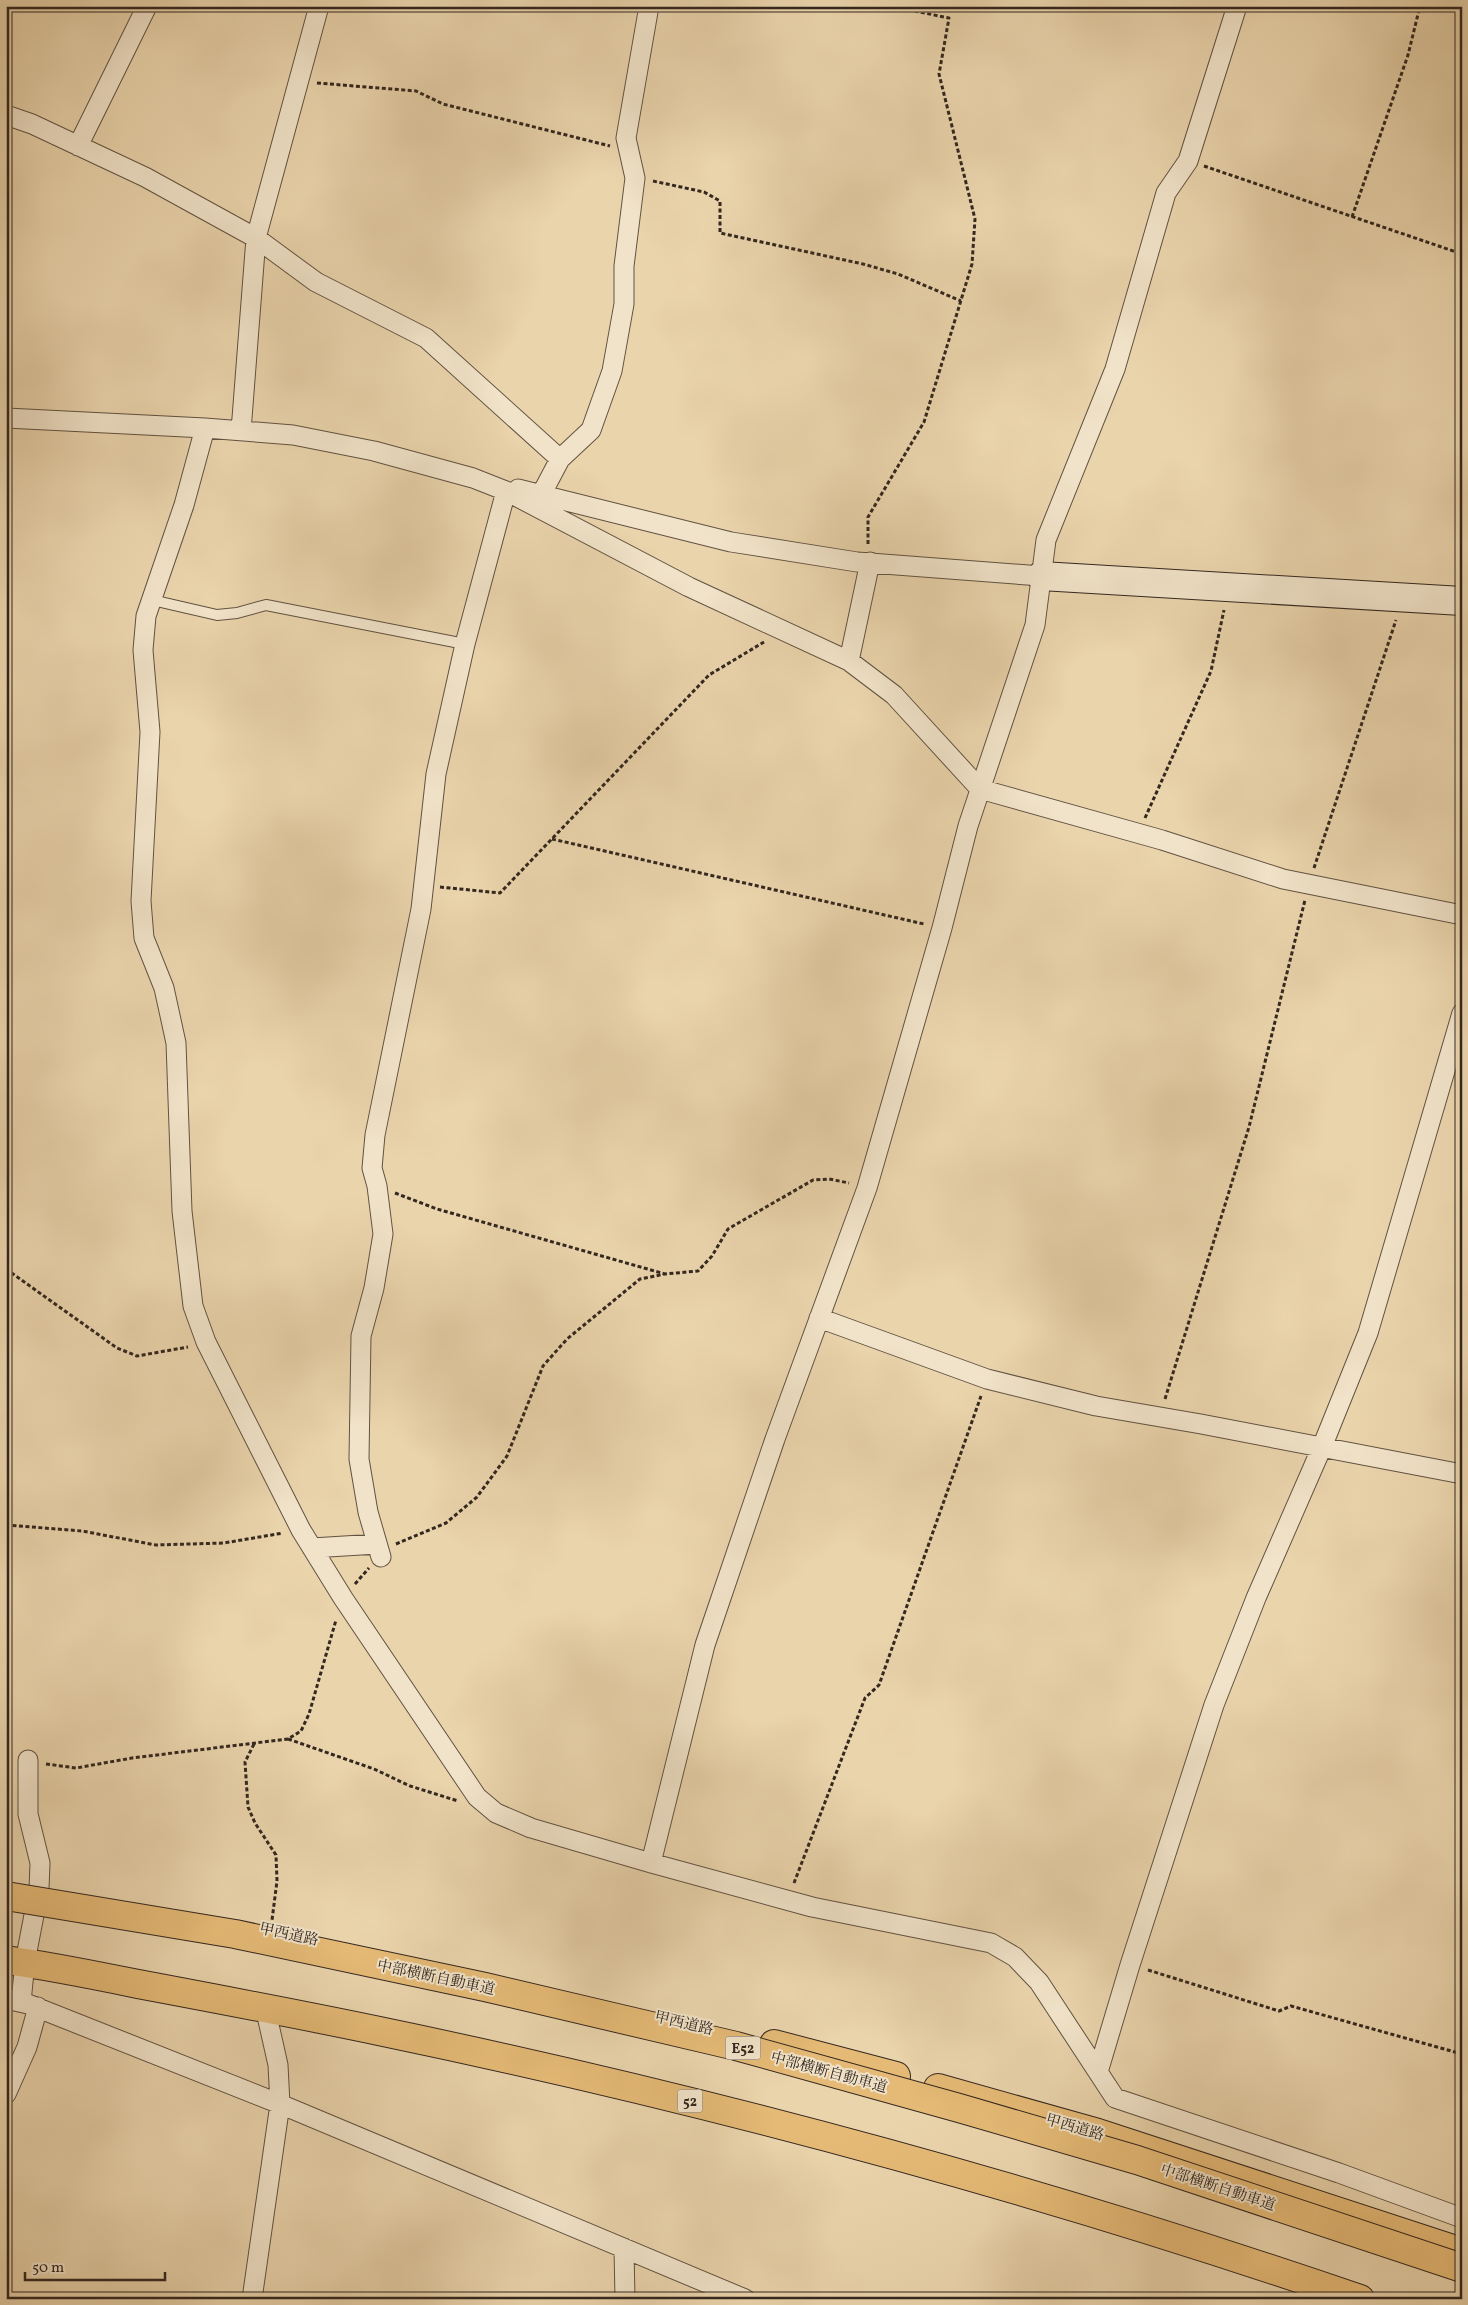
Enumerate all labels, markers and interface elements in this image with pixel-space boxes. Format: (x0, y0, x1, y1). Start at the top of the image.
street label: 甲西道路 (257, 1919, 320, 1952)
street label: 中部横断自動車道 (375, 1956, 497, 2001)
street label: 甲西道路 (652, 2007, 715, 2041)
road number: E52 (726, 2036, 760, 2060)
street label: 中部横断自動車道 (768, 2048, 889, 2099)
road number: 52 (678, 2090, 702, 2112)
street label: 甲西道路 (1043, 2110, 1106, 2147)
street label: 中部横断自動車道 (1157, 2160, 1278, 2217)
scale bar (25, 2250, 165, 2282)
text: 50 m (32, 2258, 64, 2279)

